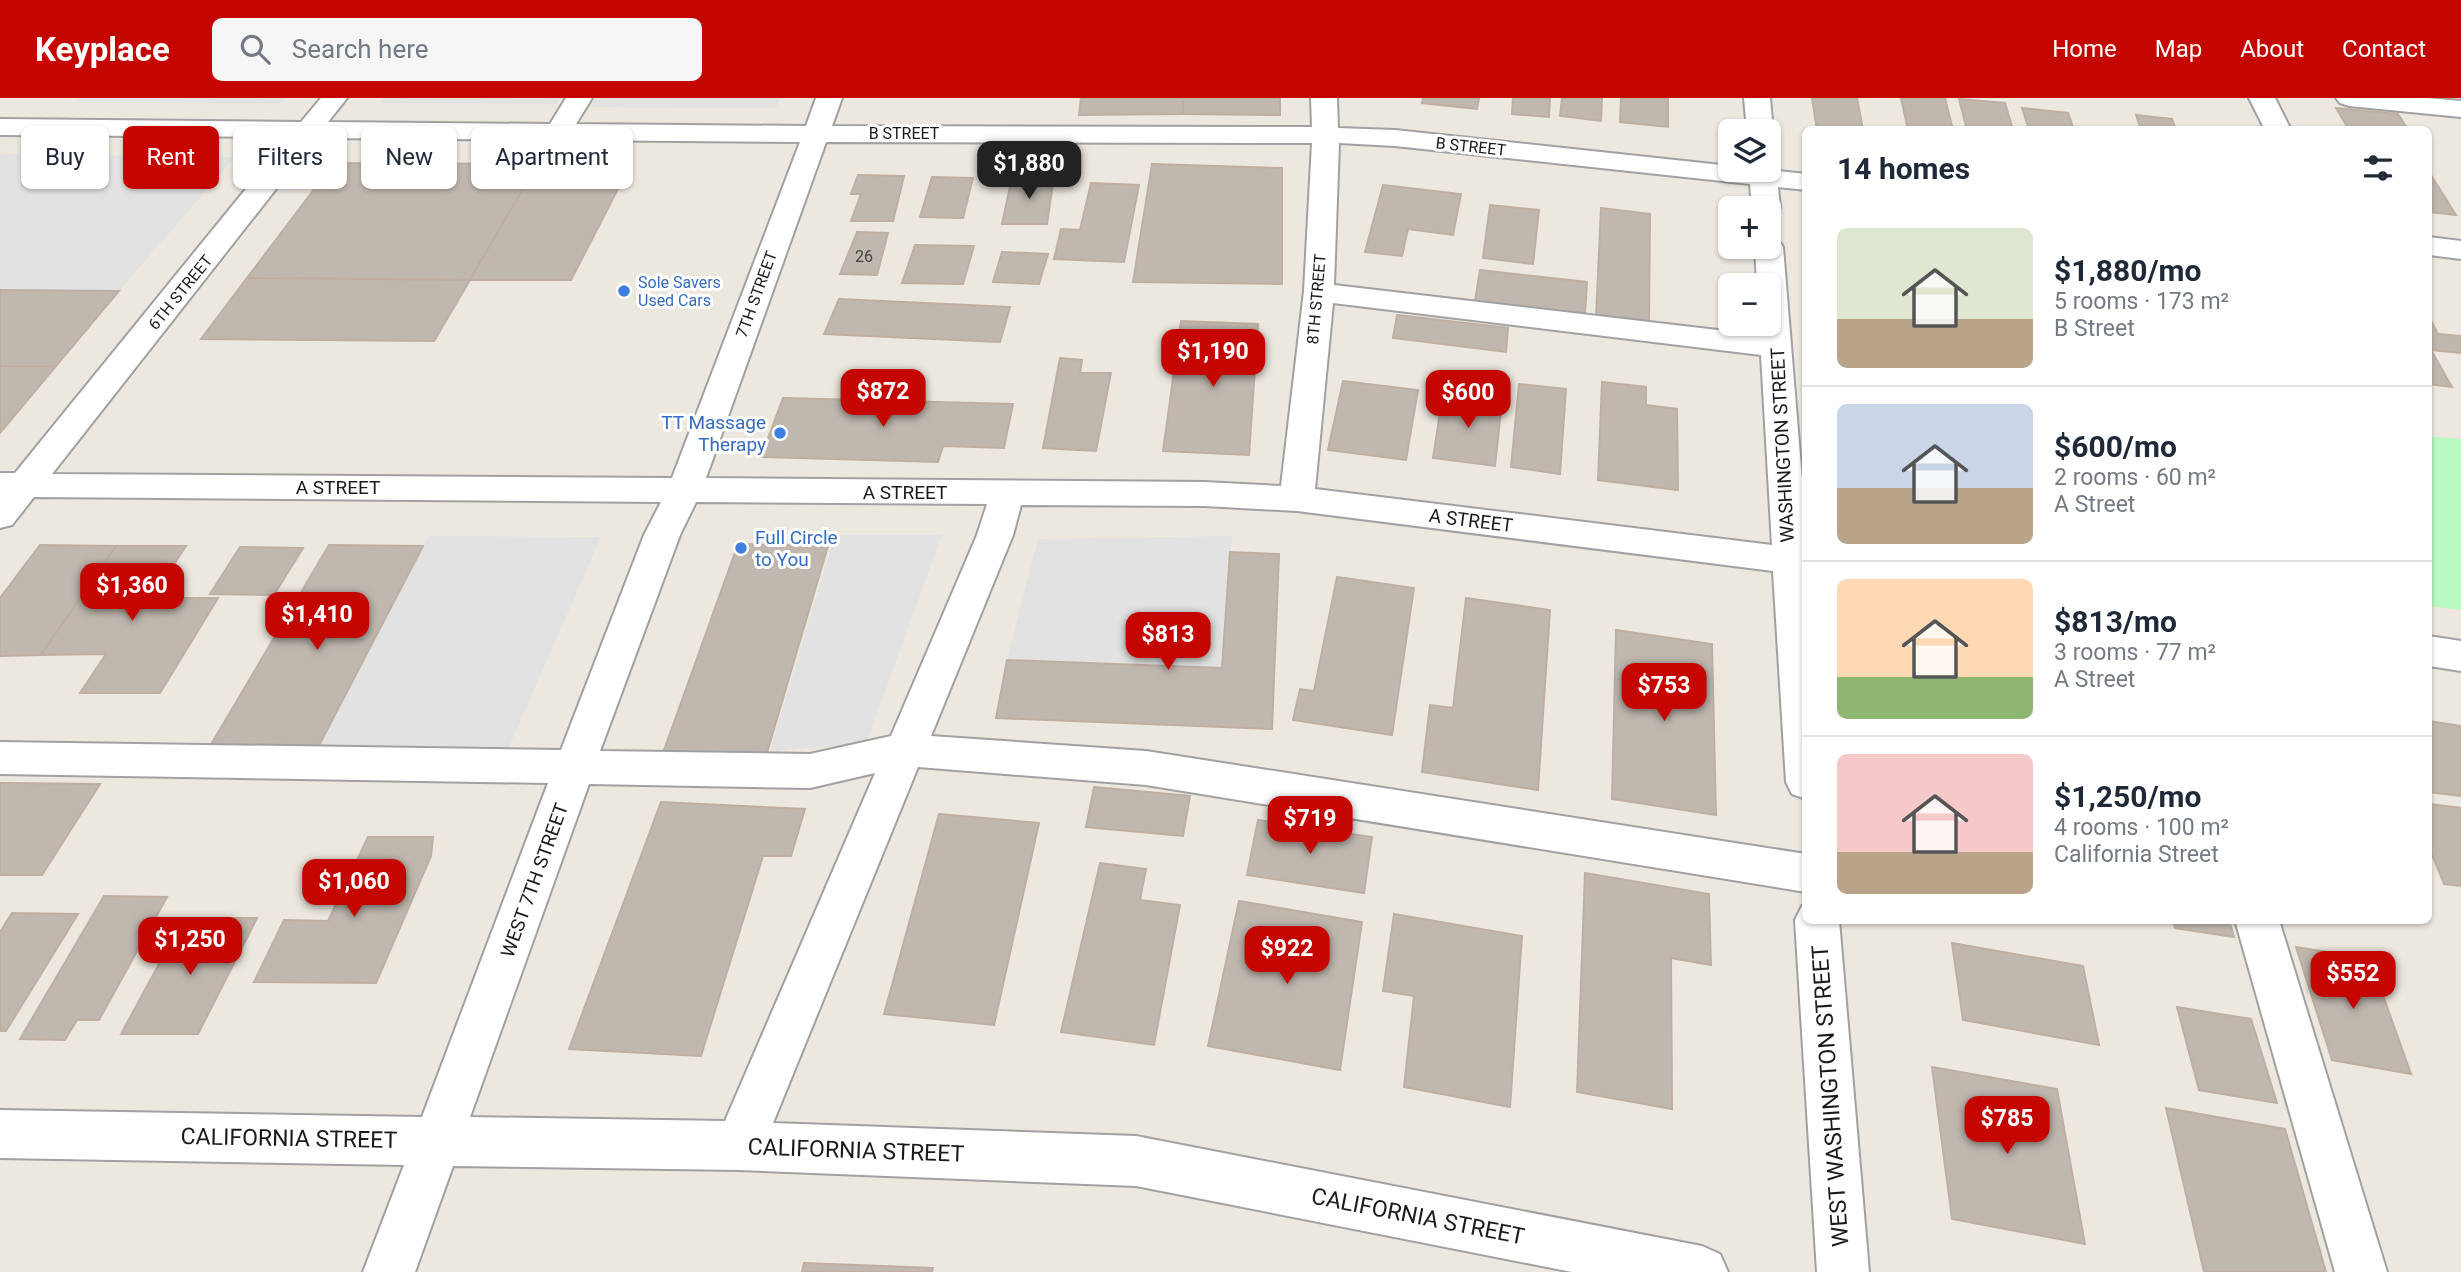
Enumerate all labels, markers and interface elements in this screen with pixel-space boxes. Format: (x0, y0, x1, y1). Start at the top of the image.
search box (212, 18, 702, 81)
text: Keyplace (35, 30, 170, 69)
icon: search (236, 30, 274, 68)
text: Search here (292, 34, 429, 64)
text: Home (2052, 35, 2117, 63)
text: Map (2155, 35, 2202, 63)
text: About (2240, 35, 2304, 63)
text: Contact (2342, 35, 2426, 63)
map controls (1718, 119, 1781, 336)
button: layers (1718, 119, 1781, 182)
street label: B STREET (869, 124, 940, 143)
chip: Buy (21, 126, 109, 189)
chip: Rent (123, 126, 219, 189)
chip: Filters (233, 126, 347, 189)
chip: New (361, 126, 457, 189)
chip: Apartment (471, 126, 633, 189)
street label: B STREET (1435, 133, 1508, 160)
pin: $1,880 (972, 141, 1086, 201)
icon: filters (2359, 149, 2397, 187)
text: $1,880 (993, 150, 1065, 177)
text: 14 homes (1837, 151, 1970, 186)
button: + (1718, 196, 1781, 259)
house number: 26 (855, 247, 873, 266)
street label: 7TH STREET (732, 248, 781, 340)
street label: 6TH STREET (144, 251, 217, 334)
street label: 8TH STREET (1303, 253, 1330, 345)
text: $1,880/mo (2054, 253, 2202, 288)
icon: home (1893, 256, 1977, 340)
place label: Sole Savers Used Cars (638, 273, 721, 310)
button: − (1718, 273, 1781, 336)
marker: Sole Savers Used Cars (616, 283, 632, 299)
text: 5 rooms · 173 m² (2054, 288, 2229, 315)
text: B Street (2054, 315, 2135, 342)
pin: $1,190 (1156, 330, 1270, 389)
text: $1,190 (1177, 338, 1249, 365)
street label: WASHINGTON STREET (1766, 347, 1799, 543)
pin: $872 (842, 370, 924, 429)
pin: $600 (1427, 370, 1509, 430)
text: $872 (857, 378, 909, 405)
text: $600 (1442, 379, 1494, 406)
place label: TT Massage Therapy (661, 411, 766, 456)
marker: TT Massage Therapy (772, 425, 788, 441)
text: $600/mo (2054, 429, 2177, 464)
icon: home (1893, 432, 1977, 516)
text: 2 rooms · 60 m² (2054, 464, 2216, 491)
street label: A STREET (296, 476, 380, 499)
street label: A STREET (863, 481, 947, 504)
text: A Street (2054, 491, 2135, 518)
street label: A STREET (1428, 504, 1514, 537)
place label: Full Circle to You (755, 526, 838, 571)
marker: Full Circle to You (733, 540, 749, 556)
pin: $1,360 (75, 564, 189, 623)
text: $1,360 (96, 572, 168, 599)
pin: $1,410 (260, 592, 374, 652)
text: $1,410 (281, 601, 353, 628)
text: $813/mo (2054, 604, 2177, 639)
icon: home (1893, 607, 1977, 691)
pin: $813 (1127, 612, 1209, 672)
text: $813 (1142, 621, 1194, 648)
text: 3 rooms · 77 m² (2054, 639, 2216, 666)
pin: $753 (1623, 664, 1705, 723)
text: A Street (2054, 666, 2135, 693)
text: $753 (1638, 672, 1690, 699)
text: $1,250/mo (2054, 779, 2202, 814)
icon: home (1893, 782, 1977, 866)
pin: $719 (1269, 796, 1351, 856)
street label: WEST 7TH STREET (496, 800, 573, 960)
text: $719 (1284, 805, 1336, 832)
text: 4 rooms · 100 m² (2054, 814, 2229, 841)
text: California Street (2054, 841, 2219, 868)
pin: $1,060 (297, 860, 411, 919)
text: $1,060 (318, 868, 390, 895)
pin: $1,250 (133, 918, 247, 977)
text: $1,250 (154, 926, 226, 953)
pin: $922 (1246, 926, 1328, 986)
text: $922 (1261, 935, 1313, 962)
street label: WEST WASHINGTON STREET (1806, 944, 1855, 1248)
pin: $552 (2312, 951, 2394, 1011)
text: $552 (2327, 960, 2379, 987)
pin: $785 (1966, 1096, 2048, 1156)
text: $785 (1981, 1105, 2033, 1132)
street label: CALIFORNIA STREET (180, 1123, 398, 1154)
street label: CALIFORNIA STREET (747, 1133, 965, 1168)
street label: CALIFORNIA STREET (1309, 1183, 1527, 1250)

